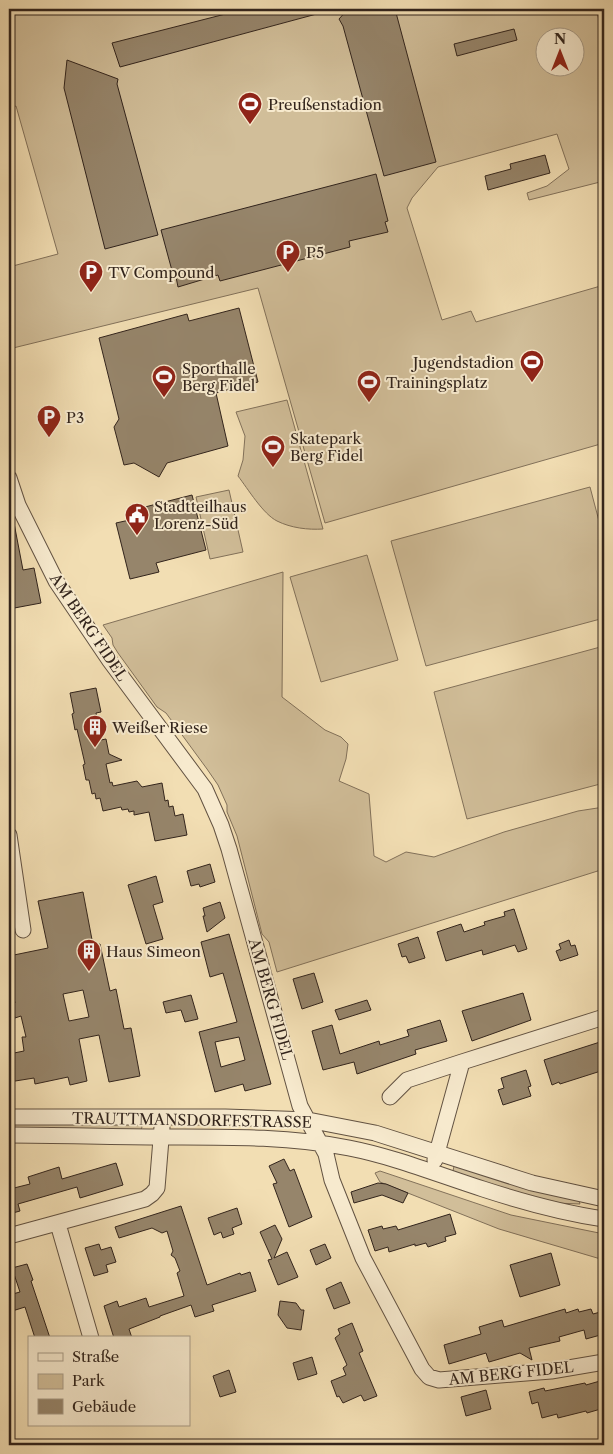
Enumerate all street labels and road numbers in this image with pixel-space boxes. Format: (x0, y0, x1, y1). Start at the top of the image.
street label: AM BERG FIDEL (45, 569, 132, 684)
street label: AM BERG FIDEL (244, 935, 297, 1062)
street label: TRAUTTMANSDORFFSTRASSE (72, 1108, 312, 1132)
street label: AM BERG FIDEL (447, 1357, 575, 1389)

